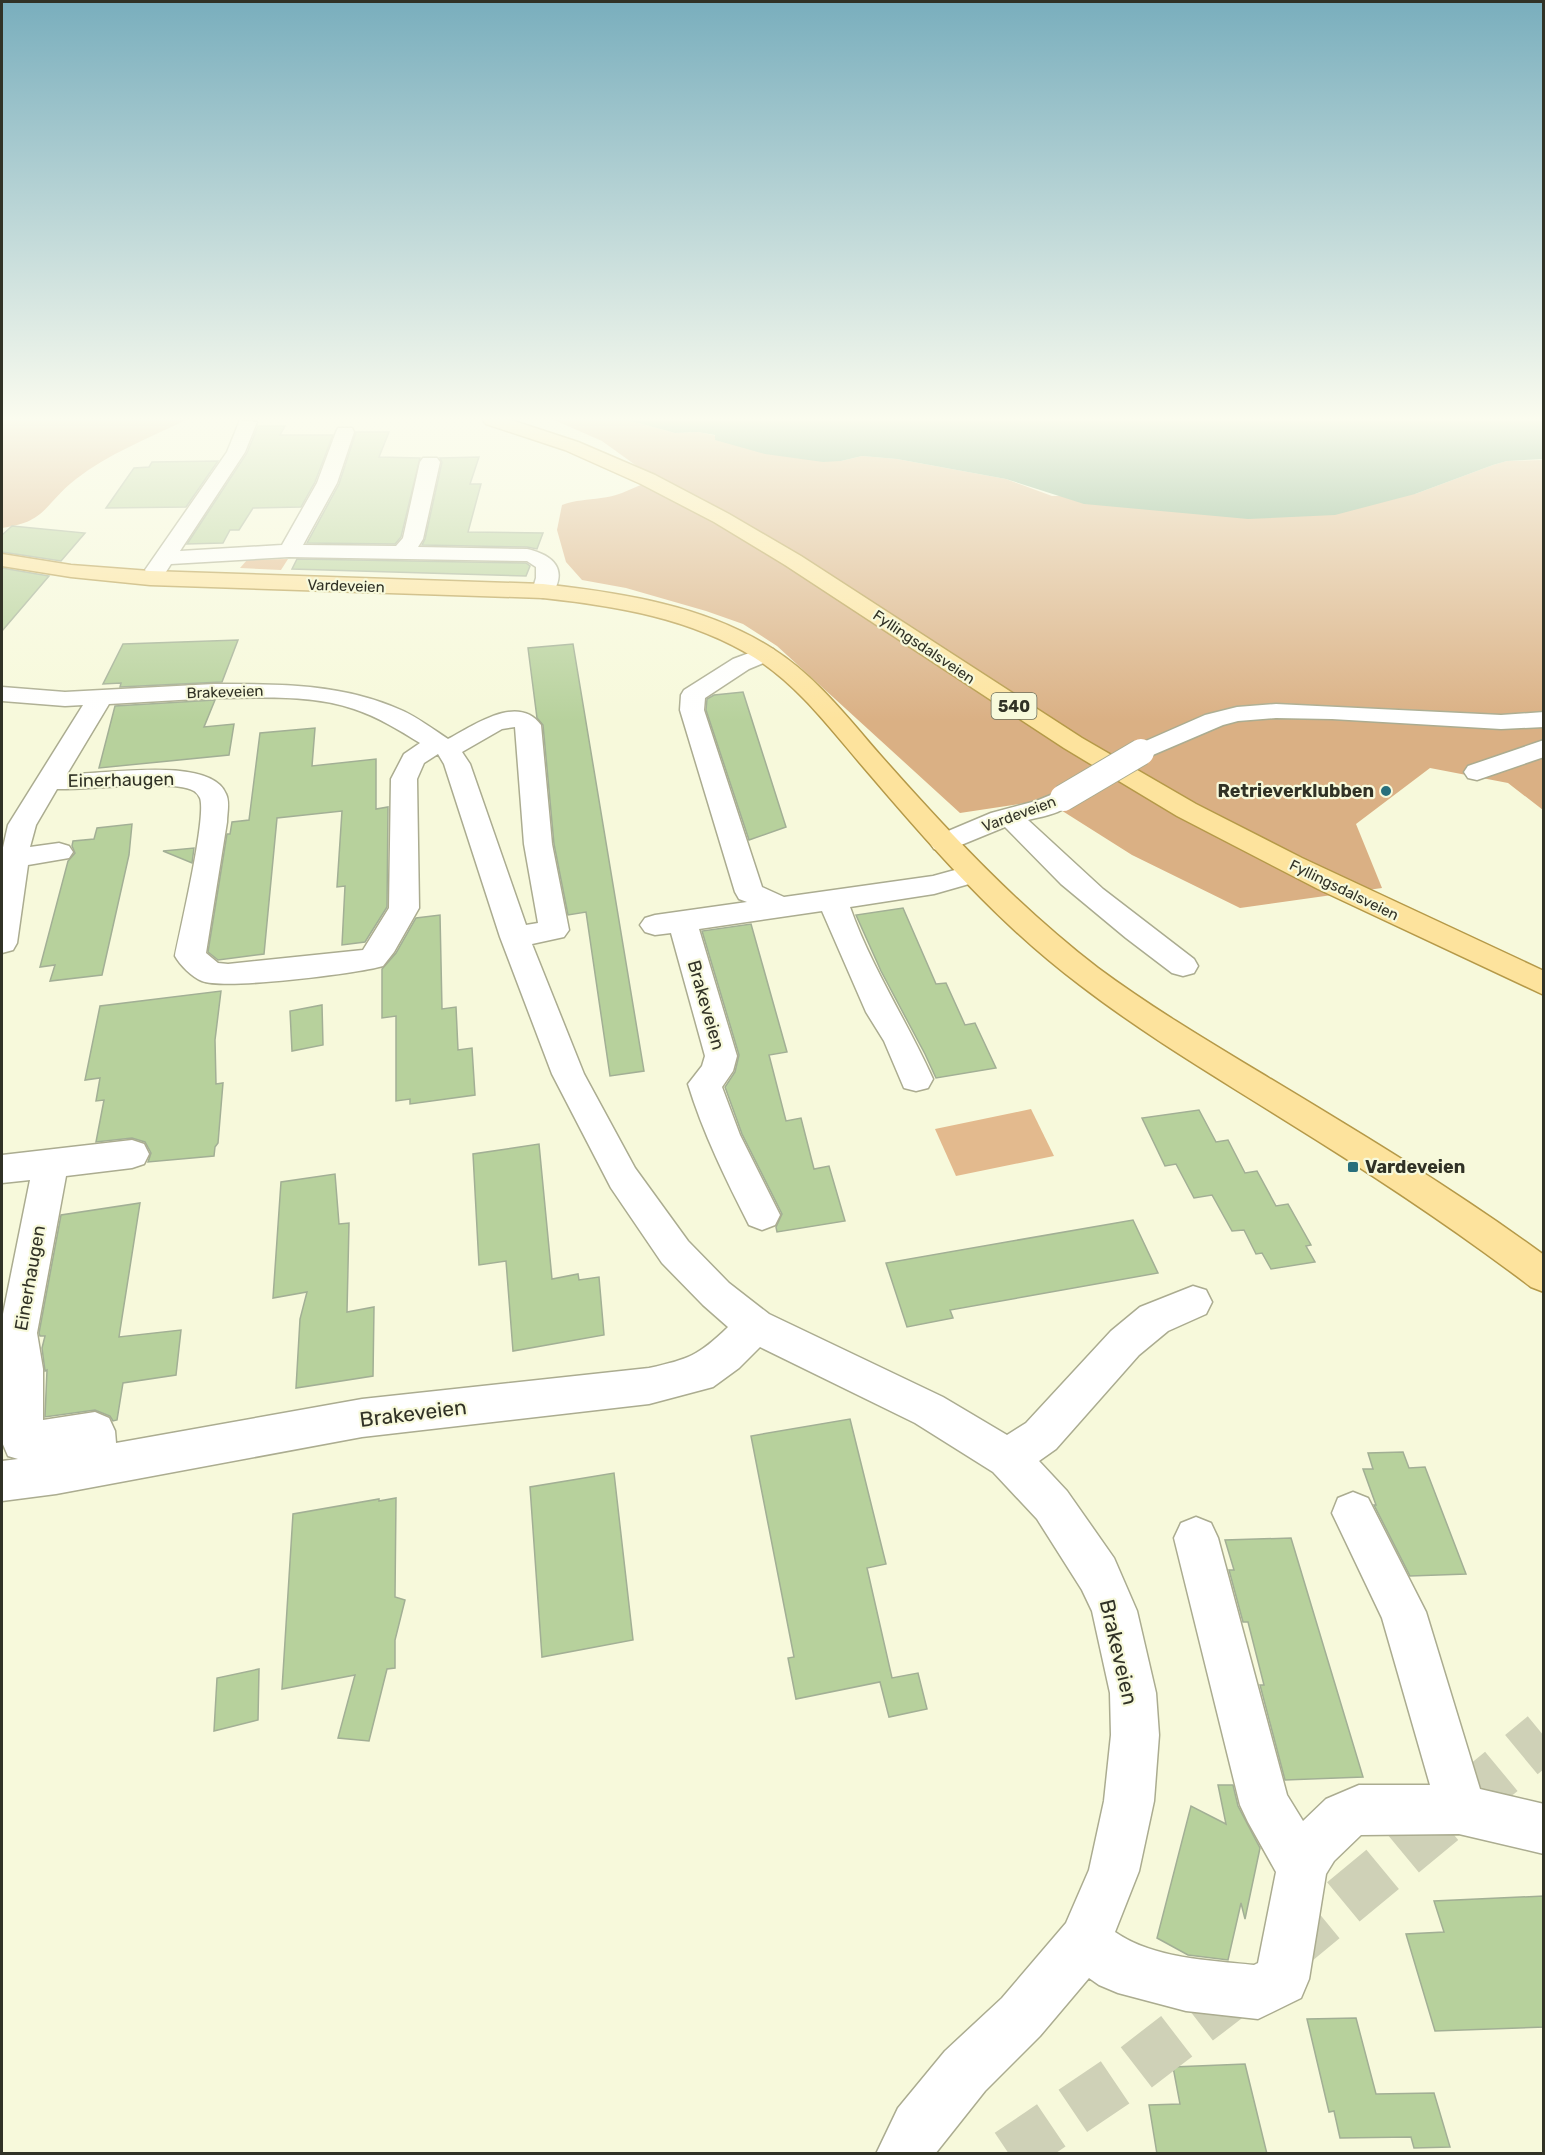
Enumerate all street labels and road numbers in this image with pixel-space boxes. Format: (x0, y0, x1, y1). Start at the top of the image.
street label: Vardeveien (307, 576, 385, 596)
street label: Fyllingsdalsveien (870, 606, 978, 688)
street label: Brakeveien (186, 682, 264, 702)
road number: 540 (992, 693, 1036, 719)
street label: Einerhaugen (68, 768, 174, 792)
street label: Vardeveien (980, 792, 1058, 836)
street label: Fyllingsdalsveien (1286, 856, 1402, 924)
street label: Brakeveien (683, 958, 729, 1052)
street label: Einerhaugen (10, 1224, 50, 1332)
street label: Brakeveien (358, 1394, 468, 1432)
street label: Brakeveien (1095, 1597, 1143, 1707)

